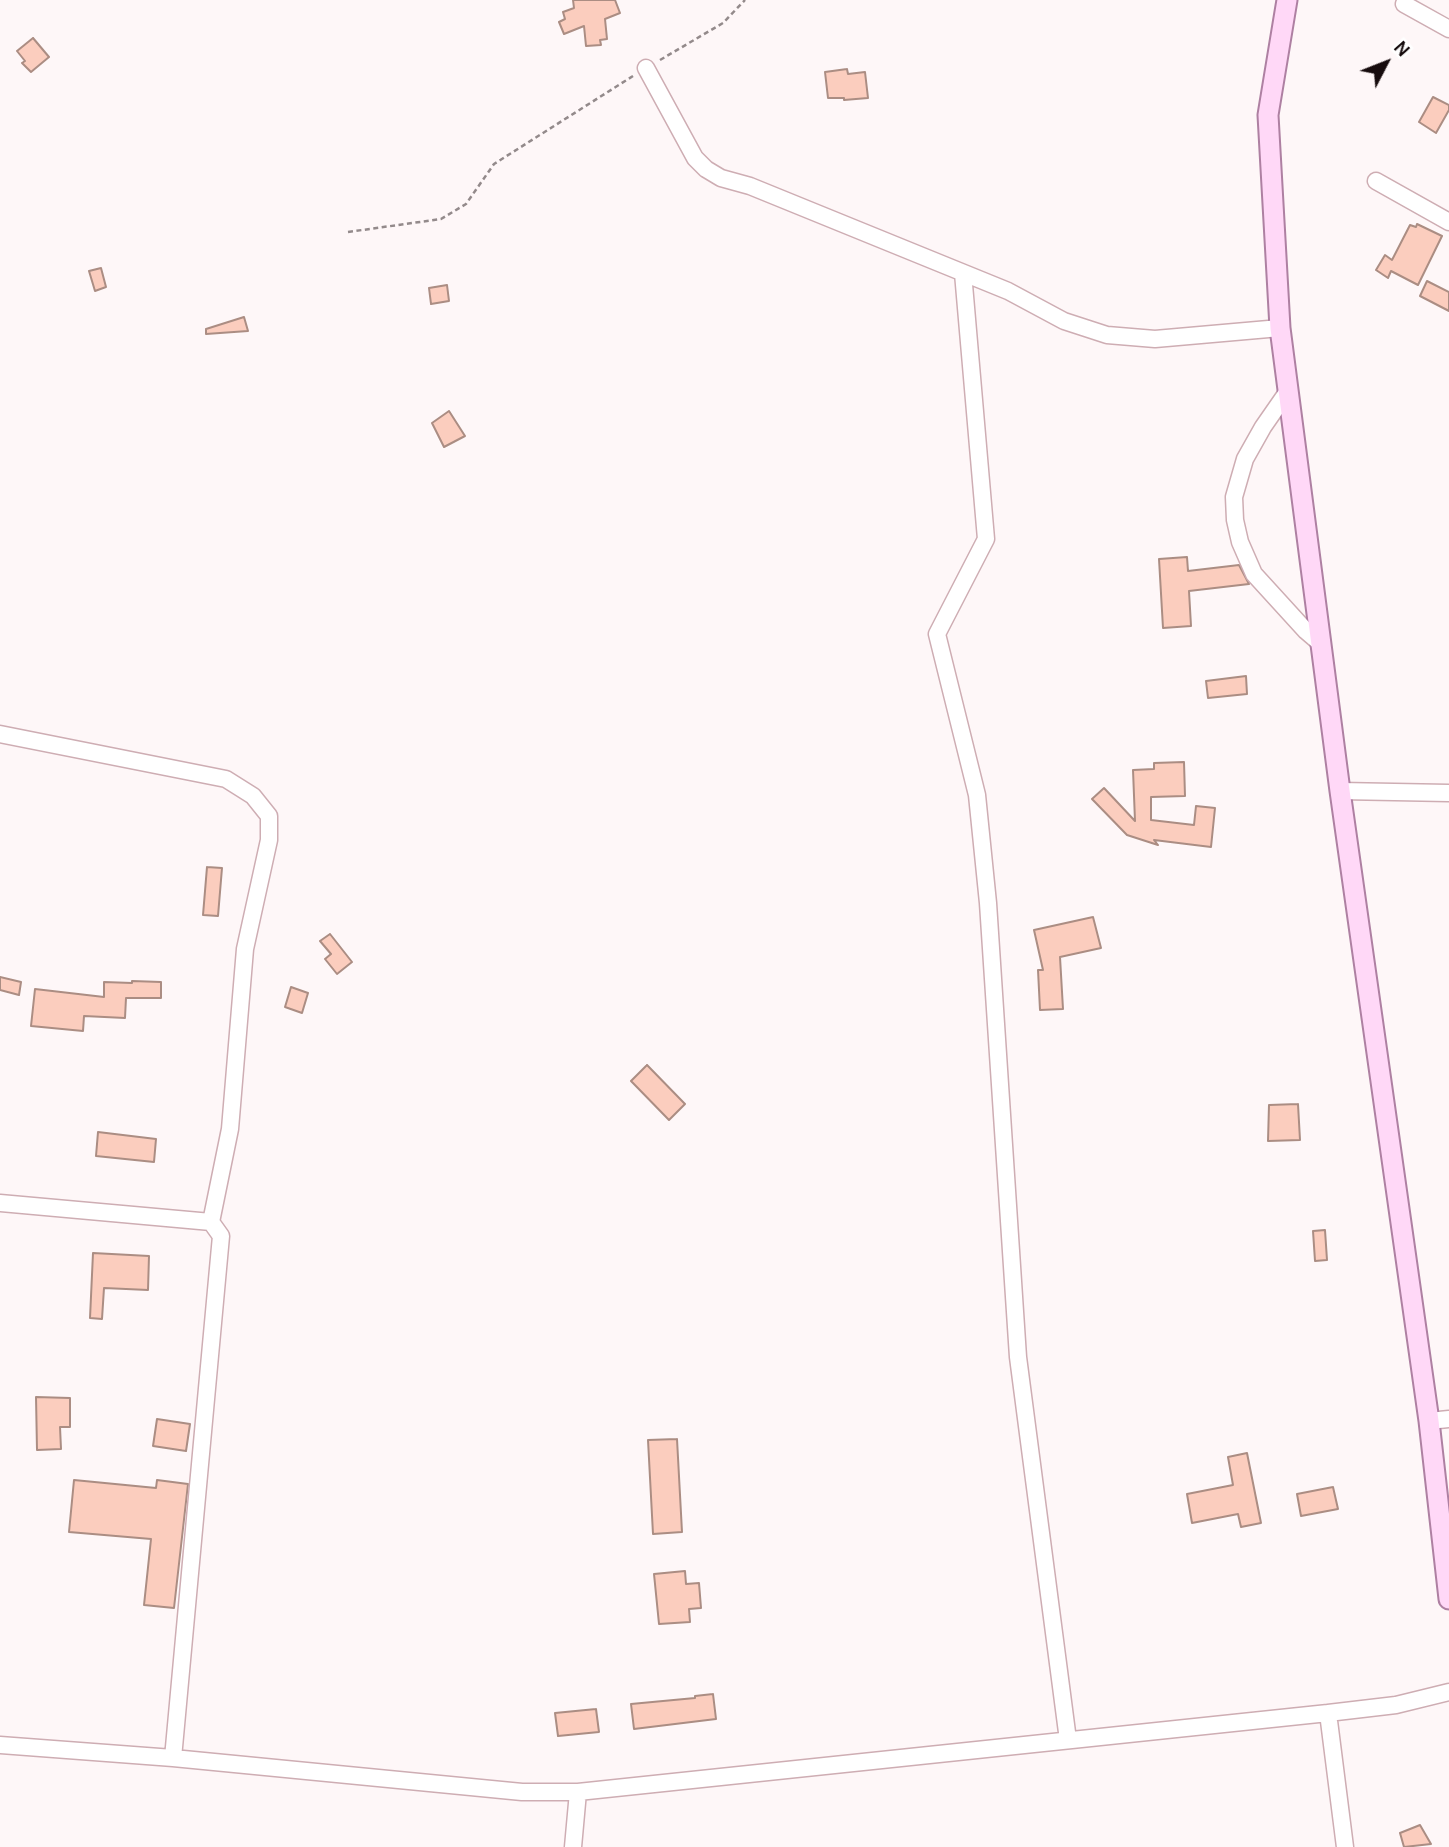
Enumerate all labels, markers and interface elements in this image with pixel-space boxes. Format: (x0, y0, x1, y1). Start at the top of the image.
north arrow (1351, 28, 1421, 98)
text: N (1389, 37, 1414, 61)

